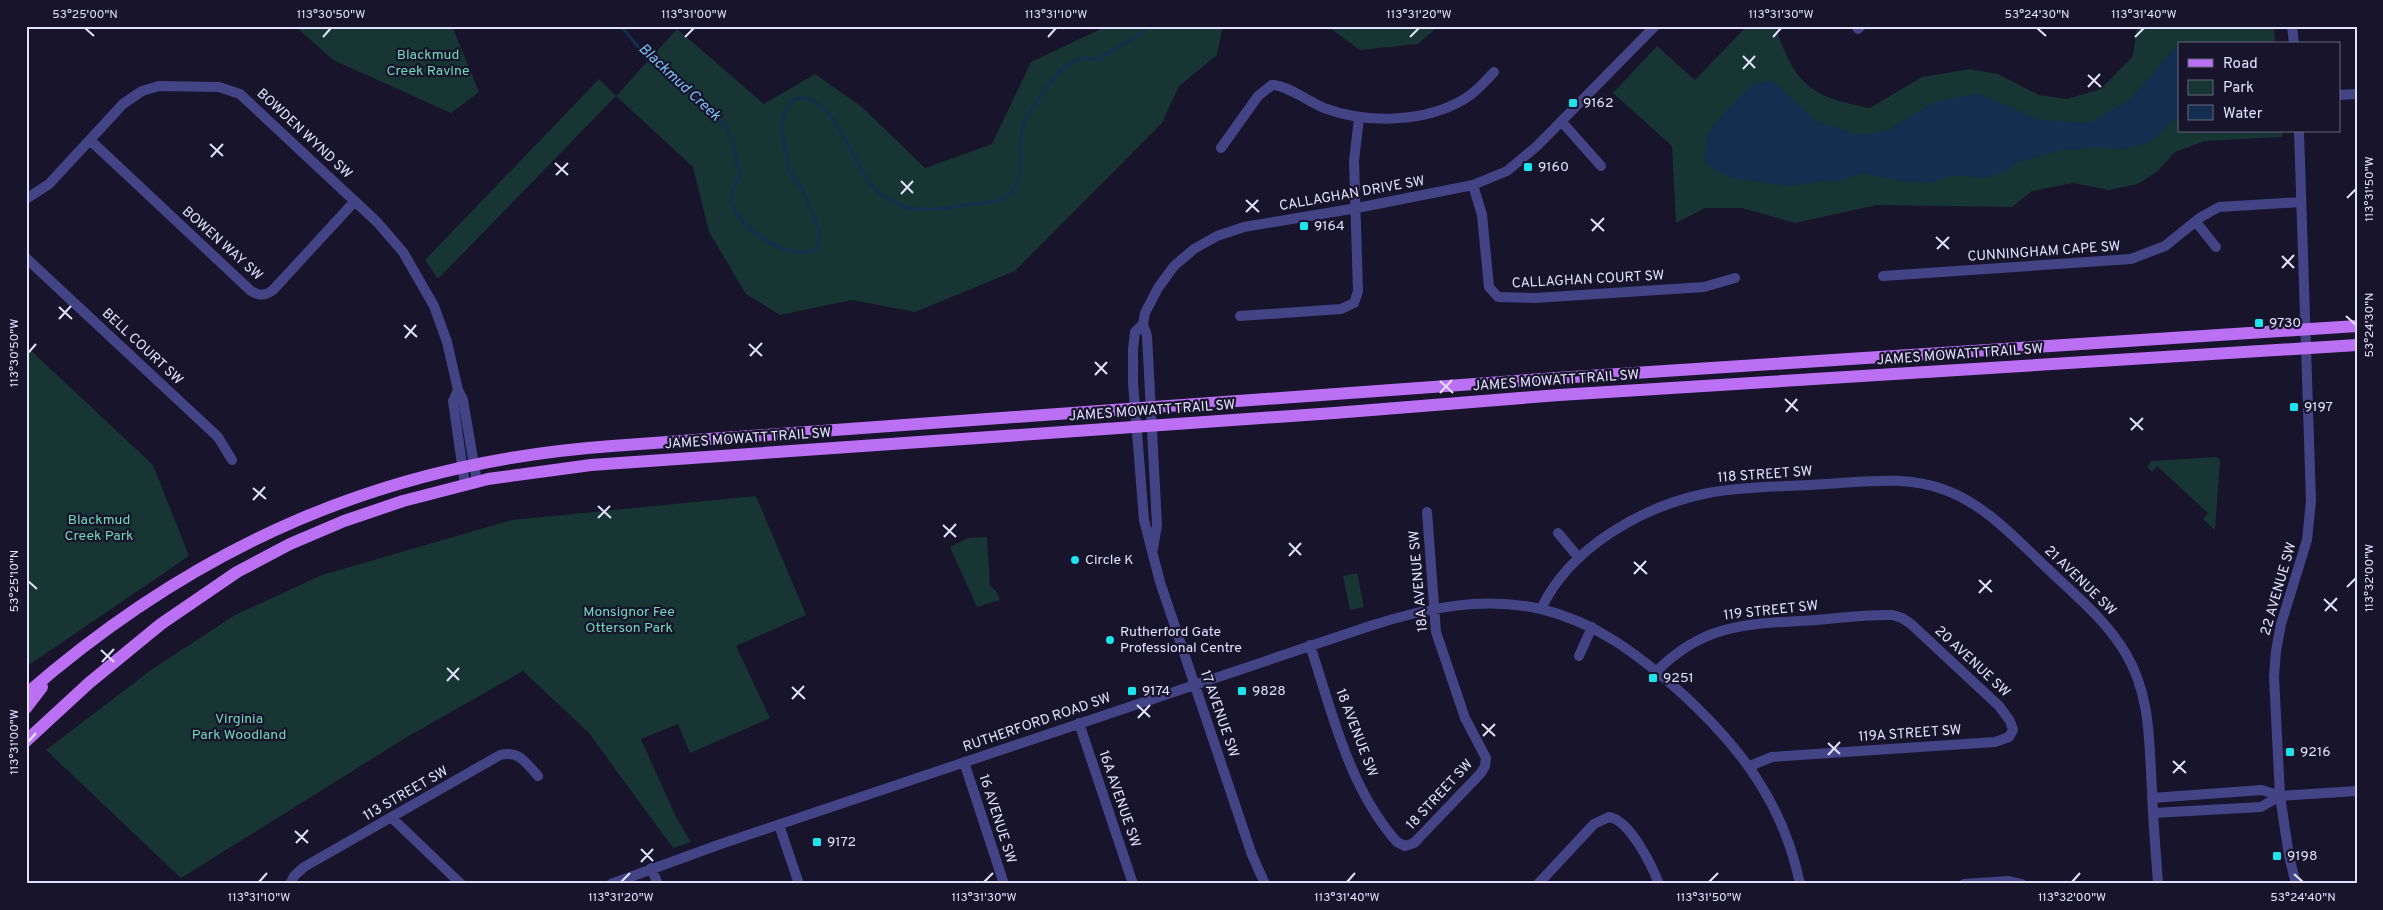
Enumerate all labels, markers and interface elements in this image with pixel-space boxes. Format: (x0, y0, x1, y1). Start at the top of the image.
text: 53°25'00"N (52, 7, 118, 23)
text: 113°30'50"W (297, 7, 365, 23)
text: 113°31'00"W (661, 7, 727, 23)
text: 113°31'10"W (1025, 7, 1087, 23)
text: 113°31'20"W (1386, 7, 1452, 23)
text: 113°31'30"W (1748, 7, 1814, 23)
text: 53°24'30"N (2005, 7, 2069, 23)
text: 113°31'40"W (2111, 7, 2177, 23)
water label: Blackmud Creek (634, 40, 724, 126)
legend (2178, 42, 2340, 132)
park label: Blackmud Creek Ravine (386, 47, 470, 80)
text: Road (2223, 55, 2258, 74)
text: Park (2223, 79, 2254, 98)
street label: BOWDEN WYND SW (253, 85, 355, 183)
place label: 9162 (1583, 95, 1614, 112)
marker: 9162 (1567, 97, 1579, 109)
text: Water (2223, 105, 2263, 124)
text: 113°31'50"W (2362, 156, 2378, 222)
place label: 9160 (1538, 159, 1569, 176)
marker: 9160 (1522, 161, 1534, 173)
street label: CALLAGHAN DRIVE SW (1278, 173, 1426, 215)
street label: BOWEN WAY SW (178, 203, 266, 285)
place label: 9164 (1314, 218, 1345, 235)
marker: 9164 (1298, 220, 1310, 232)
street label: CUNNINGHAM CAPE SW (1967, 238, 2121, 266)
street label: CALLAGHAN COURT SW (1511, 268, 1665, 292)
text: 53°24'30"N (2362, 293, 2378, 357)
street label: BELL COURT SW (98, 305, 186, 389)
place label: 9730 (2269, 315, 2301, 332)
marker: 9730 (2253, 317, 2265, 329)
text: 113°30'50"W (7, 319, 23, 387)
street label: JAMES MOWATT TRAIL SW (1876, 341, 2044, 369)
street label: JAMES MOWATT TRAIL SW (1472, 367, 1640, 395)
street label: JAMES MOWATT TRAIL SW (1068, 397, 1236, 425)
place label: 9197 (2304, 399, 2333, 416)
marker: 9197 (2288, 401, 2300, 413)
street label: JAMES MOWATT TRAIL SW (664, 425, 832, 453)
street label: 118 STREET SW (1717, 463, 1813, 487)
park label: Blackmud Creek Park (64, 512, 134, 545)
street label: 18A AVENUE SW (1406, 529, 1432, 632)
street label: 22 AVENUE SW (2258, 540, 2301, 638)
street label: 21 AVENUE SW (2041, 543, 2120, 620)
text: 113°32'00"W (2362, 544, 2378, 612)
text: 53°25'10"N (7, 550, 23, 612)
place label: Circle K (1085, 552, 1133, 569)
marker: Circle K (1069, 554, 1081, 566)
street label: 119 STREET SW (1723, 598, 1819, 624)
park label: Monsignor Fee Otterson Park (583, 604, 675, 637)
street label: 20 AVENUE SW (1931, 623, 2013, 701)
place label: Rutherford Gate Professional Centre (1120, 624, 1242, 657)
marker: Rutherford Gate Professional Centre (1104, 634, 1116, 646)
street label: 17 AVENUE SW (1196, 668, 1242, 760)
place label: 9251 (1663, 670, 1694, 687)
marker: 9251 (1647, 672, 1659, 684)
place label: 9174 (1142, 683, 1170, 700)
place label: 9828 (1252, 683, 1286, 700)
marker: 9174 (1126, 685, 1138, 697)
marker: 9828 (1236, 685, 1248, 697)
street label: 18 AVENUE SW (1331, 687, 1381, 780)
street label: RUTHERFORD ROAD SW (961, 690, 1113, 756)
text: 113°31'00"W (7, 709, 23, 775)
park label: Virginia Park Woodland (192, 711, 286, 744)
street label: 119A STREET SW (1858, 722, 1962, 746)
place label: 9216 (2300, 744, 2331, 761)
marker: 9216 (2284, 746, 2296, 758)
street label: 16A AVENUE SW (1094, 748, 1144, 850)
street label: 18 STREET SW (1403, 756, 1477, 834)
street label: 113 STREET SW (361, 763, 452, 825)
street label: 16 AVENUE SW (975, 772, 1019, 866)
place label: 9172 (827, 834, 856, 851)
marker: 9172 (811, 836, 823, 848)
place label: 9198 (2287, 848, 2318, 865)
marker: 9198 (2271, 850, 2283, 862)
text: 113°31'10"W (228, 890, 290, 906)
text: 113°31'20"W (588, 890, 654, 906)
text: 113°31'30"W (951, 890, 1017, 906)
text: 113°31'40"W (1314, 890, 1380, 906)
text: 113°31'50"W (1676, 890, 1742, 906)
text: 113°32'00"W (2038, 890, 2106, 906)
text: 53°24'40"N (2270, 890, 2336, 906)

